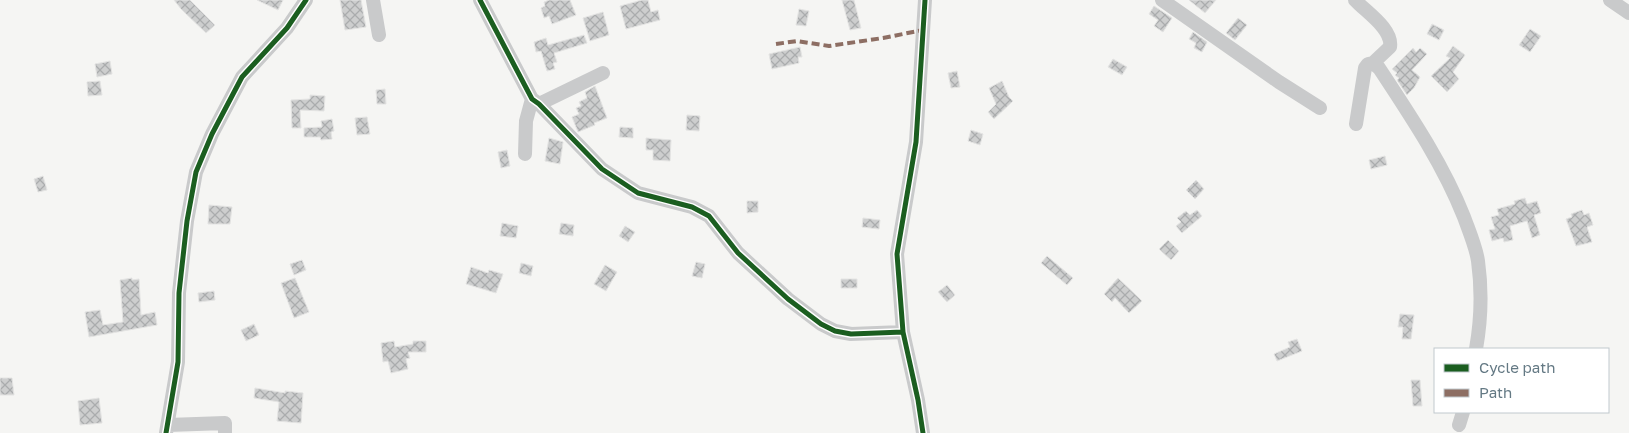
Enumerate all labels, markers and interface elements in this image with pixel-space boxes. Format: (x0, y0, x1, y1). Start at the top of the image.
legend (1434, 348, 1609, 413)
text: Cycle path (1479, 358, 1555, 376)
text: Path (1479, 383, 1512, 401)

